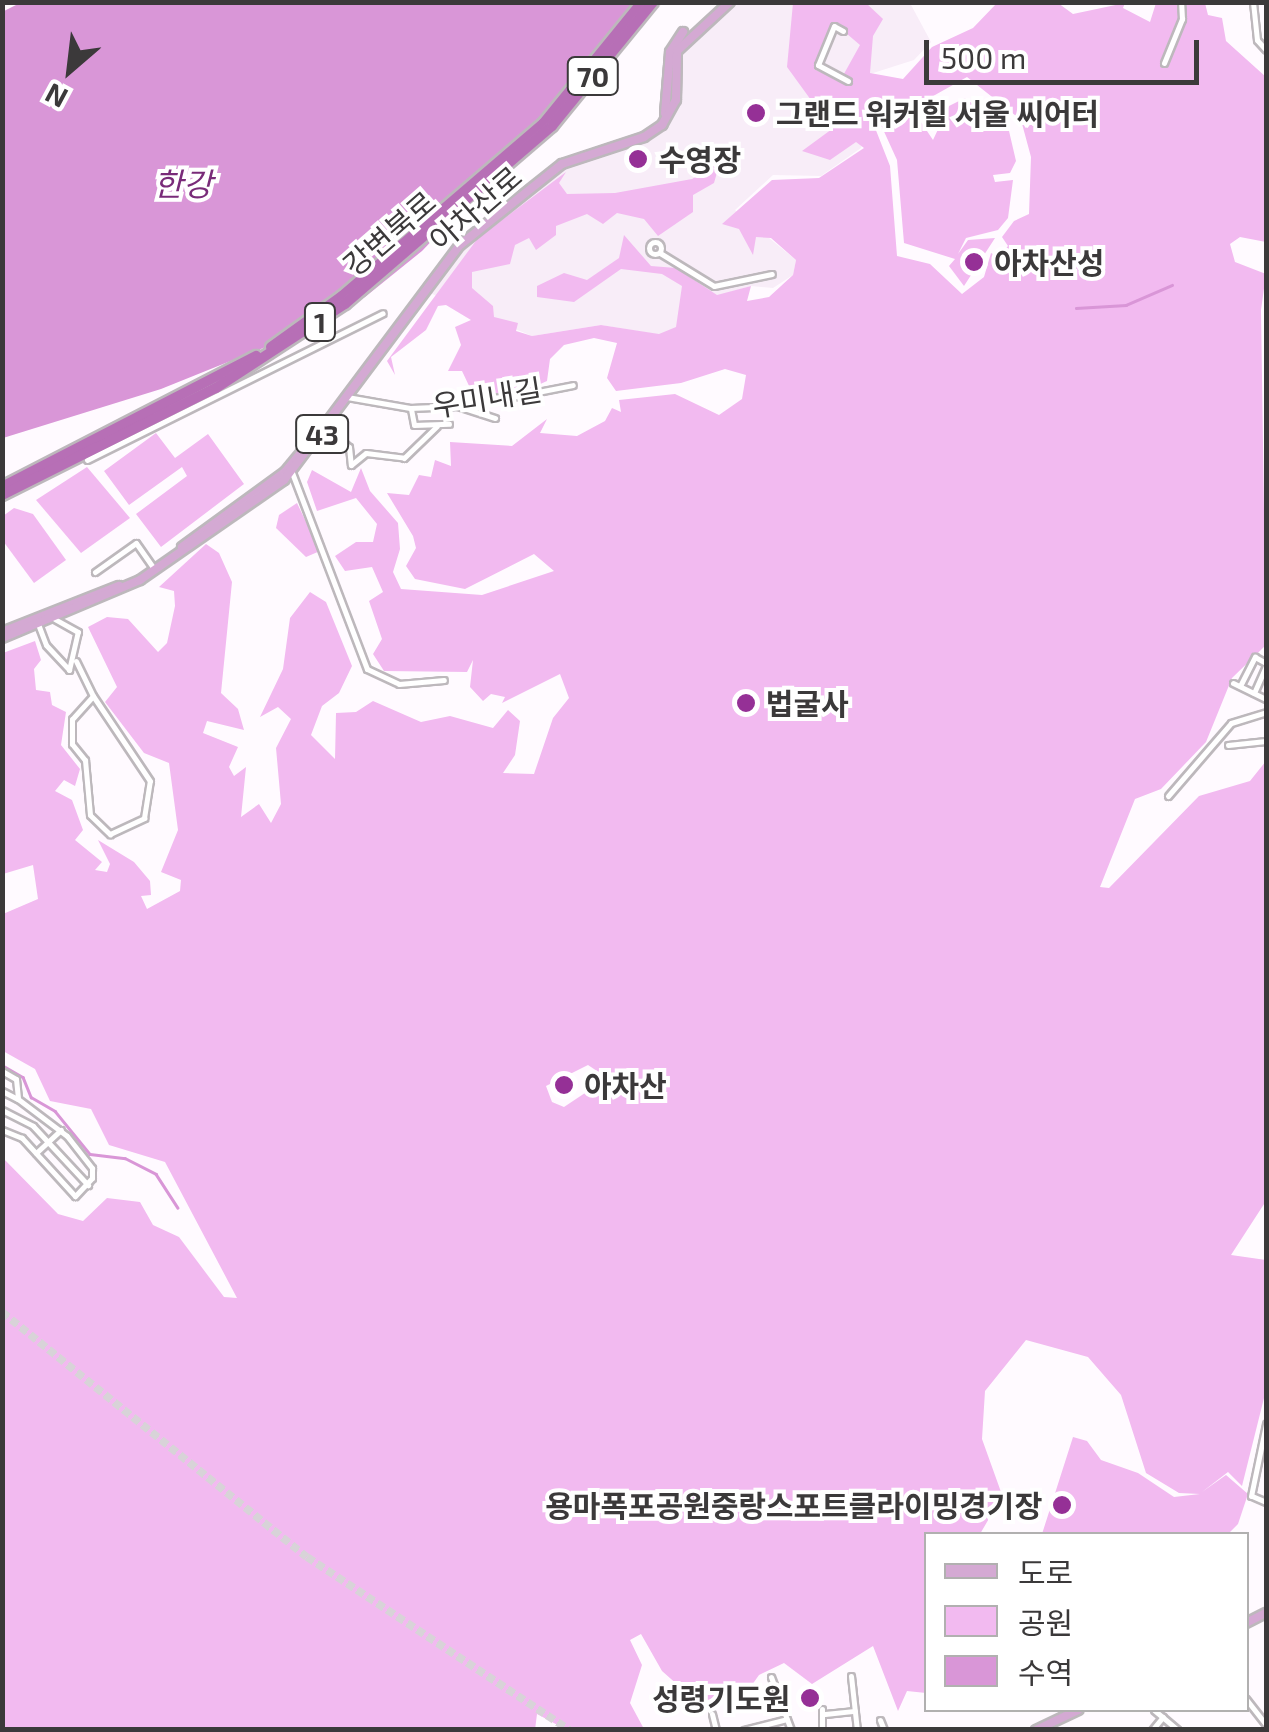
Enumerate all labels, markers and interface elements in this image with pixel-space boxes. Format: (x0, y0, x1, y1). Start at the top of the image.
north arrow (20, 20, 120, 120)
scale bar (929, 20, 1204, 82)
text: 500 m (941, 39, 1026, 75)
road number: 70 (566, 53, 620, 99)
text: N (39, 77, 73, 116)
place label: 그랜드 워커힐 서울 씨어터 (776, 95, 1099, 131)
marker: 그랜드 워커힐 서울 씨어터 (745, 102, 767, 124)
place label: 수영장 (658, 141, 741, 177)
marker: 수영장 (627, 148, 649, 170)
street label: 아차산로 (422, 158, 528, 258)
water label: 한강 (154, 164, 212, 202)
street label: 강변북로 (336, 183, 442, 283)
place label: 아차산성 (994, 244, 1104, 280)
marker: 아차산성 (963, 251, 985, 273)
road number: 1 (302, 299, 338, 345)
street label: 우미내길 (430, 371, 544, 423)
road number: 43 (294, 411, 350, 457)
place label: 법굴사 (766, 685, 849, 721)
marker: 법굴사 (735, 692, 757, 714)
place label: 아차산 (584, 1067, 667, 1103)
marker: 아차산 (553, 1074, 575, 1096)
place label: 용마폭포공원중랑스포트클라이밍경기장 (545, 1487, 1042, 1523)
marker: 용마폭포공원중랑스포트클라이밍경기장 (1051, 1494, 1073, 1516)
legend (924, 1532, 1249, 1712)
text: 도로 (1018, 1554, 1073, 1590)
text: 공원 (1018, 1604, 1073, 1640)
text: 수역 (1018, 1654, 1073, 1690)
place label: 성령기도원 (652, 1680, 790, 1716)
marker: 성령기도원 (799, 1687, 821, 1709)

